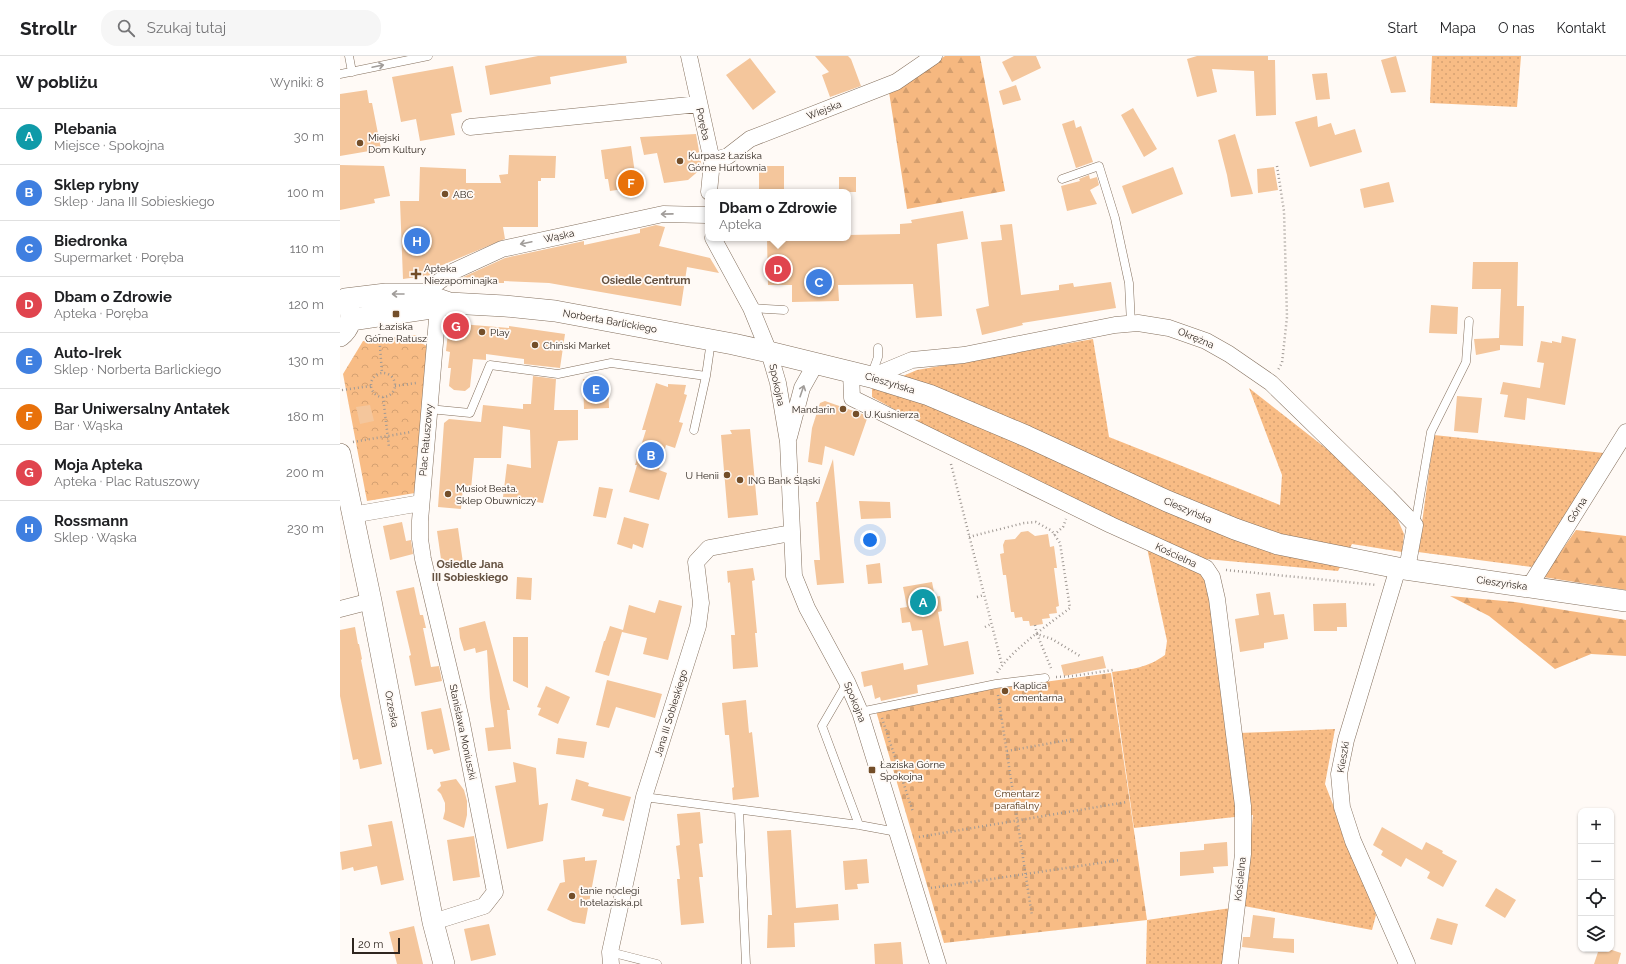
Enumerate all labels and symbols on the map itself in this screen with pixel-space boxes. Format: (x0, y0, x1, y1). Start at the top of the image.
one-way arrow (371, 62, 384, 70)
street label: Wiejska (805, 98, 843, 122)
street label: Poręba (694, 107, 712, 141)
place label: Miejski Dom Kultury (368, 132, 427, 155)
marker: Miejski Dom Kultury (355, 138, 365, 148)
place label: Kurpas2 Łaziska Górne Hurtownia (688, 150, 766, 173)
marker: Kurpas2 Łaziska Górne Hurtownia (675, 156, 685, 166)
pin: F (618, 168, 644, 198)
marker: ABC (440, 189, 450, 199)
place label: ABC (453, 189, 473, 200)
one-way arrow (661, 210, 674, 218)
pin: H (404, 226, 430, 256)
street label: Wąska (543, 227, 575, 245)
one-way arrow (520, 240, 533, 248)
pin: D (765, 254, 791, 284)
place label: Apteka Niezapominajka (424, 263, 498, 286)
pin: C (806, 267, 832, 297)
marker: Apteka Niezapominajka (411, 269, 421, 279)
district label: Osiedle Centrum (601, 274, 691, 287)
one-way arrow (392, 290, 405, 298)
street label: Norberta Barlickiego (562, 307, 658, 335)
marker: Łaziska Górne Ratusz (391, 309, 401, 319)
pin: G (443, 311, 469, 341)
place label: Łaziska Górne Ratusz (365, 321, 427, 344)
street label: Okrężna (1176, 325, 1216, 351)
marker: Play (477, 327, 487, 337)
place label: Play (490, 327, 510, 338)
marker: Chiński Market (530, 340, 540, 350)
place label: Chiński Market (543, 340, 611, 351)
street label: Spokojna (767, 363, 787, 407)
street label: Cieszyńska (864, 370, 916, 396)
pin: E (583, 374, 609, 404)
one-way arrow (798, 385, 806, 397)
street label: Plac Ratuszowy (417, 403, 435, 477)
place label: Mandarin (792, 404, 835, 415)
marker: Mandarin (838, 404, 848, 414)
marker: U Kuśnierza (851, 409, 861, 419)
place label: U Kuśnierza (864, 409, 919, 420)
pin: B (638, 440, 664, 470)
place label: U Henii (686, 470, 719, 481)
marker: U Henii (722, 470, 732, 480)
marker: ING Bank Śląski (735, 475, 745, 485)
place label: ING Bank Śląski (748, 475, 820, 486)
place label: Musioł Beata. Sklep Obuwniczy (456, 483, 537, 506)
marker: Musioł Beata. Sklep Obuwniczy (443, 489, 453, 499)
street label: Cieszyńska (1162, 495, 1214, 525)
street label: Górna (1565, 495, 1589, 525)
your location (860, 530, 880, 550)
street label: Kościelna (1154, 541, 1198, 569)
district label: Osiedle Jana III Sobieskiego (432, 558, 509, 584)
street label: Cieszyńska (1476, 574, 1528, 592)
pin: A (910, 587, 936, 617)
street label: Jana III Sobieskiego (653, 668, 690, 758)
street label: Spokojna (842, 680, 868, 724)
place label: Kaplica cmentarna (1013, 680, 1063, 703)
street label: Stanisława Moniuszki (447, 683, 479, 781)
marker: Kaplica cmentarna (1000, 686, 1010, 696)
street label: Orzeska (383, 690, 401, 728)
street label: Kieszki (1335, 740, 1351, 774)
place label: Łaziska Górne Spokojna (880, 759, 945, 782)
marker: Łaziska Górne Spokojna (867, 765, 877, 775)
park label: Cmentarz parafialny (995, 788, 1040, 811)
street label: Kościelna (1232, 856, 1248, 902)
place label: tanie noclegi hotelaziska.pl (580, 885, 643, 908)
marker: tanie noclegi hotelaziska.pl (567, 891, 577, 901)
scale bar (352, 936, 400, 955)

